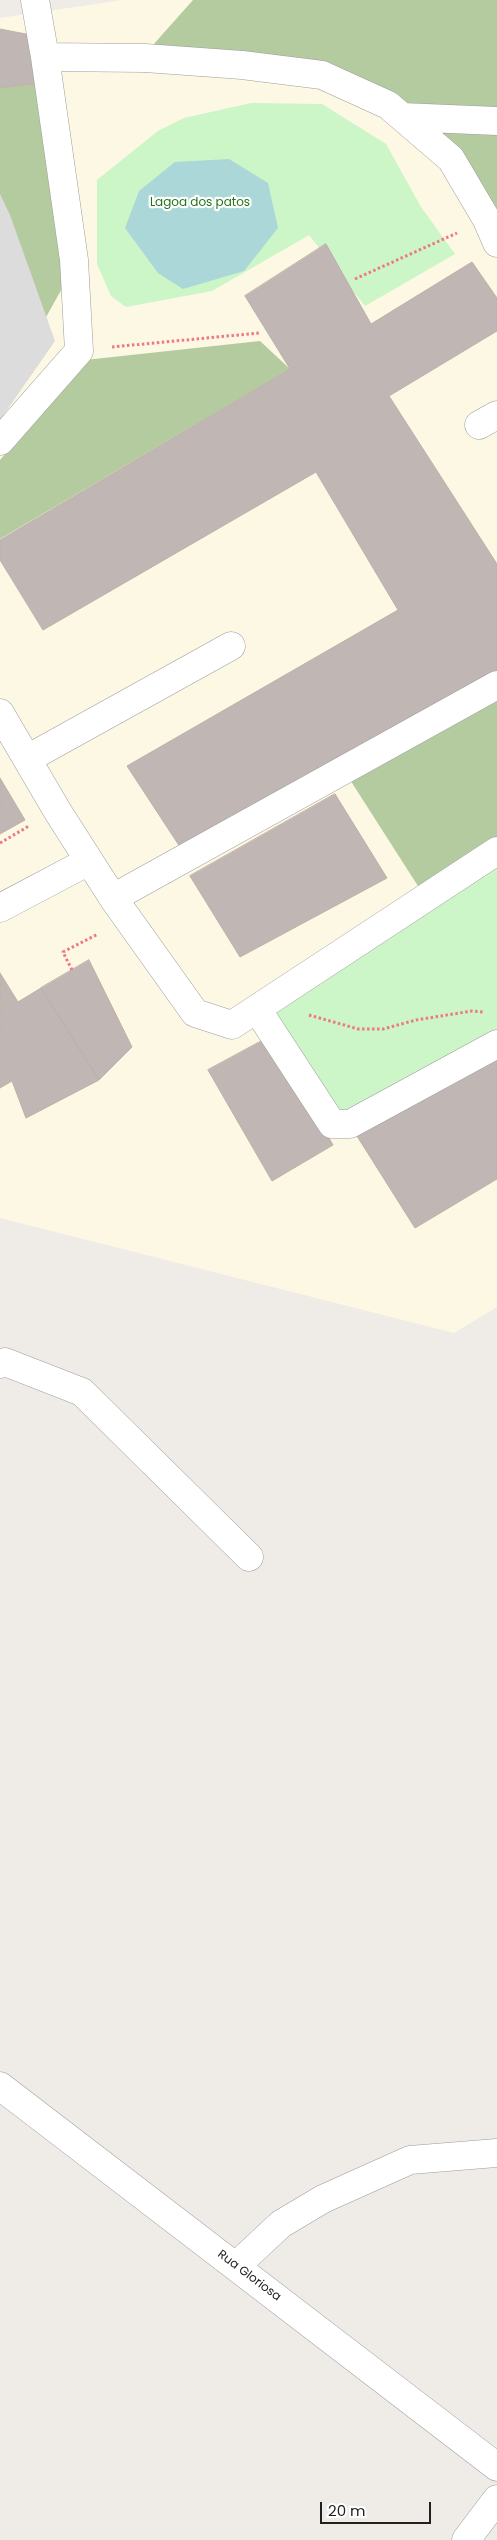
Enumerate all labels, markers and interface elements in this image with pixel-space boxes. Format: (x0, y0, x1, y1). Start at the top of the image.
park label: Lagoa dos patos (150, 196, 250, 210)
street label: Rua Gloriosa (214, 2247, 284, 2305)
scale bar (322, 2492, 433, 2524)
text: 20 m (328, 2500, 366, 2521)

